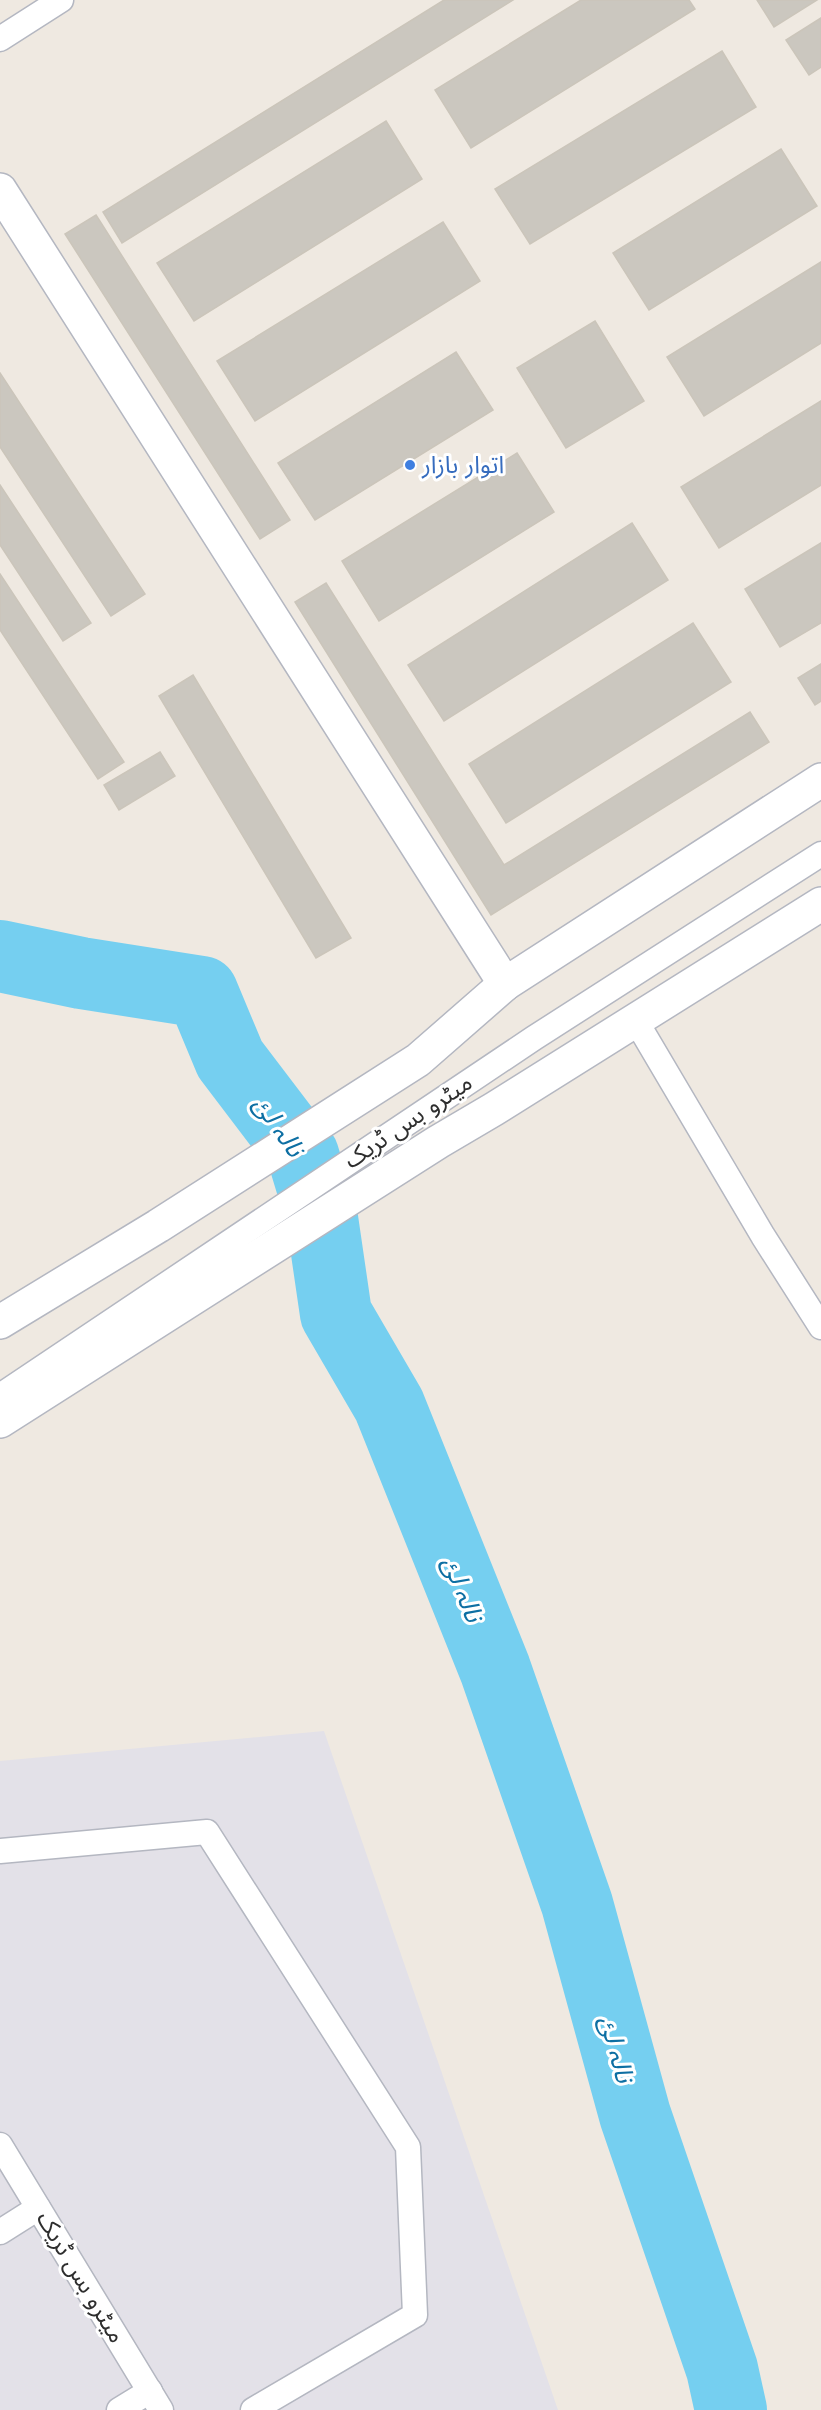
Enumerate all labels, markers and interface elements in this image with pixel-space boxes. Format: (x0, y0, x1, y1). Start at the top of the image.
place label: اتوار بازار (421, 447, 504, 482)
marker: اتوار بازار (403, 458, 417, 472)
street label: میٹرو بس ٹریک (336, 1065, 479, 1177)
water label: نالہ لئ (244, 1087, 315, 1166)
water label: نالہ لئ (433, 1551, 494, 1630)
water label: نالہ لئ (590, 2011, 645, 2089)
street label: میٹرو بس ٹریک (28, 2204, 135, 2349)

